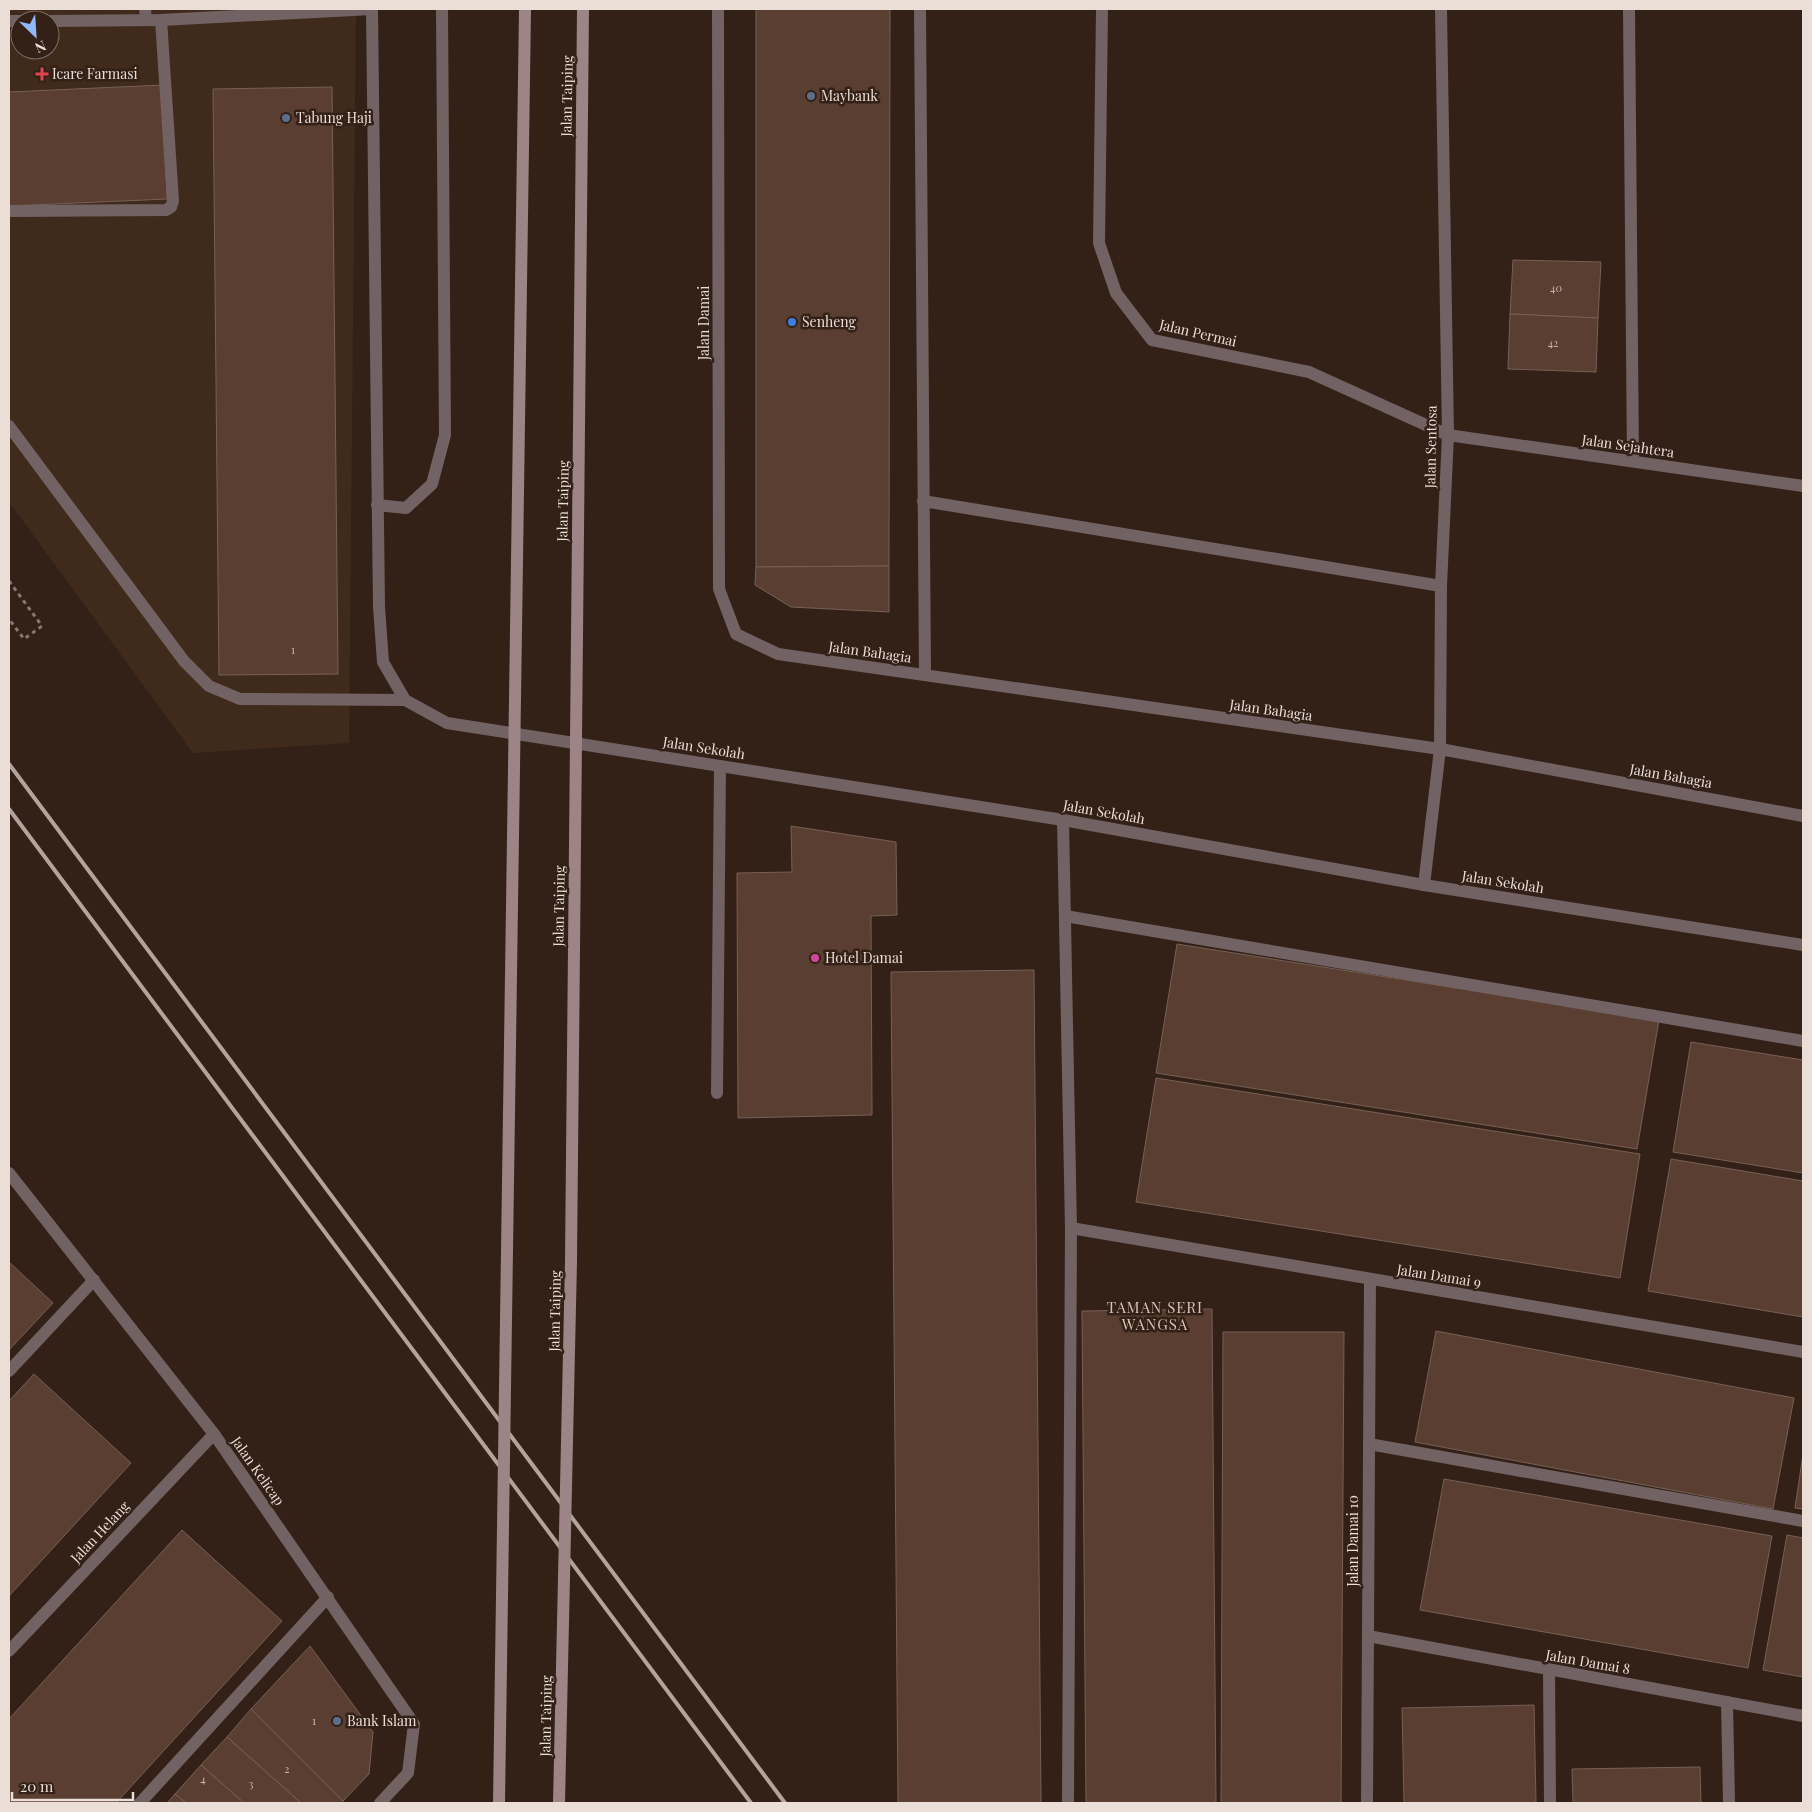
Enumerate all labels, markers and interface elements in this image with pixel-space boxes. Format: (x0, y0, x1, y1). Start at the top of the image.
north arrow (10, 10, 60, 60)
text: N (32, 36, 49, 58)
street label: Jalan Taiping (556, 55, 577, 138)
place label: Icare Farmasi (52, 64, 138, 83)
marker: Icare Farmasi (36, 68, 48, 80)
place label: Maybank (821, 86, 878, 105)
marker: Maybank (805, 90, 817, 102)
place label: Tabung Haji (296, 108, 372, 127)
marker: Tabung Haji (280, 112, 292, 124)
house number: 40 (1550, 280, 1562, 295)
street label: Jalan Damai (694, 286, 713, 361)
place label: Senheng (802, 312, 857, 331)
street label: Jalan Permai (1157, 314, 1239, 351)
marker: Senheng (786, 316, 798, 328)
house number: 42 (1548, 335, 1558, 350)
street label: Jalan Sentosa (1420, 405, 1441, 490)
street label: Jalan Sejahtera (1580, 429, 1675, 461)
street label: Jalan Taiping (552, 460, 573, 543)
street label: Jalan Bahagia (826, 636, 913, 667)
house number: 1 (291, 642, 295, 657)
street label: Jalan Bahagia (1227, 694, 1314, 725)
street label: Jalan Sekolah (661, 731, 747, 763)
street label: Jalan Bahagia (1627, 759, 1714, 792)
street label: Jalan Sekolah (1061, 795, 1147, 828)
street label: Jalan Taiping (548, 865, 569, 948)
street label: Jalan Sekolah (1460, 865, 1546, 897)
place label: Hotel Damai (825, 948, 903, 967)
marker: Hotel Damai (809, 952, 821, 964)
street label: Jalan Damai 9 (1395, 1259, 1483, 1292)
street label: Jalan Taiping (544, 1270, 565, 1353)
district label: TAMAN SERI WANGSA (1107, 1297, 1203, 1334)
street label: Jalan Kelicap (227, 1432, 289, 1509)
street label: Jalan Damai 10 (1343, 1495, 1362, 1588)
street label: Jalan Helang (65, 1496, 134, 1567)
street label: Jalan Damai 8 (1543, 1645, 1632, 1678)
street label: Jalan Taiping (535, 1675, 556, 1758)
place label: Bank Islam (347, 1711, 417, 1730)
house number: 1 (312, 1713, 316, 1728)
marker: Bank Islam (331, 1715, 343, 1727)
house number: 2 (284, 1761, 290, 1776)
scale bar (12, 1770, 134, 1802)
house number: 4 (200, 1771, 206, 1786)
text: 20 m (20, 1776, 54, 1796)
house number: 3 (249, 1776, 254, 1791)

